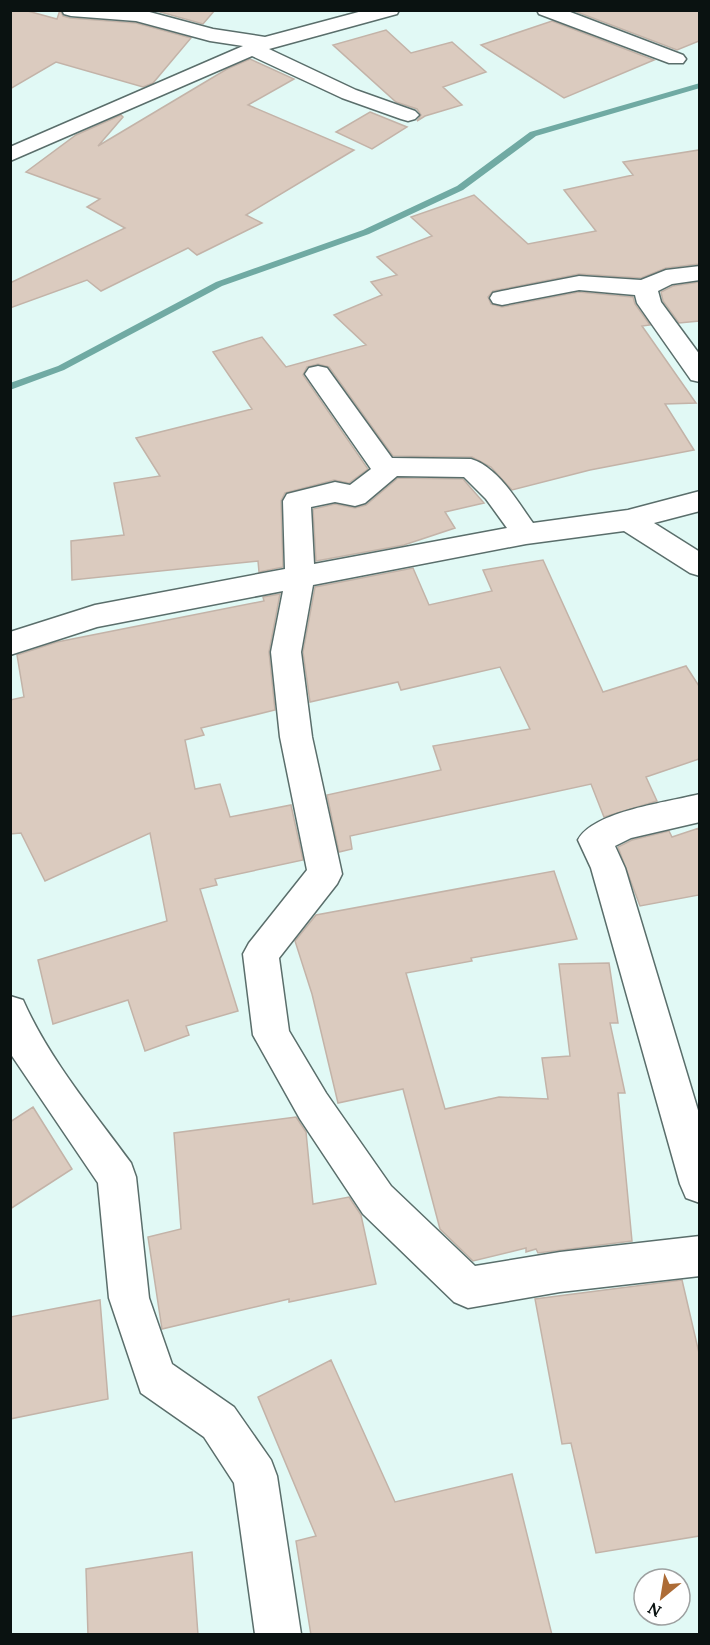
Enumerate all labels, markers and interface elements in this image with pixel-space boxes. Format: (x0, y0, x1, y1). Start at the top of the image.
north arrow (632, 1567, 692, 1627)
text: N (644, 1598, 665, 1622)

